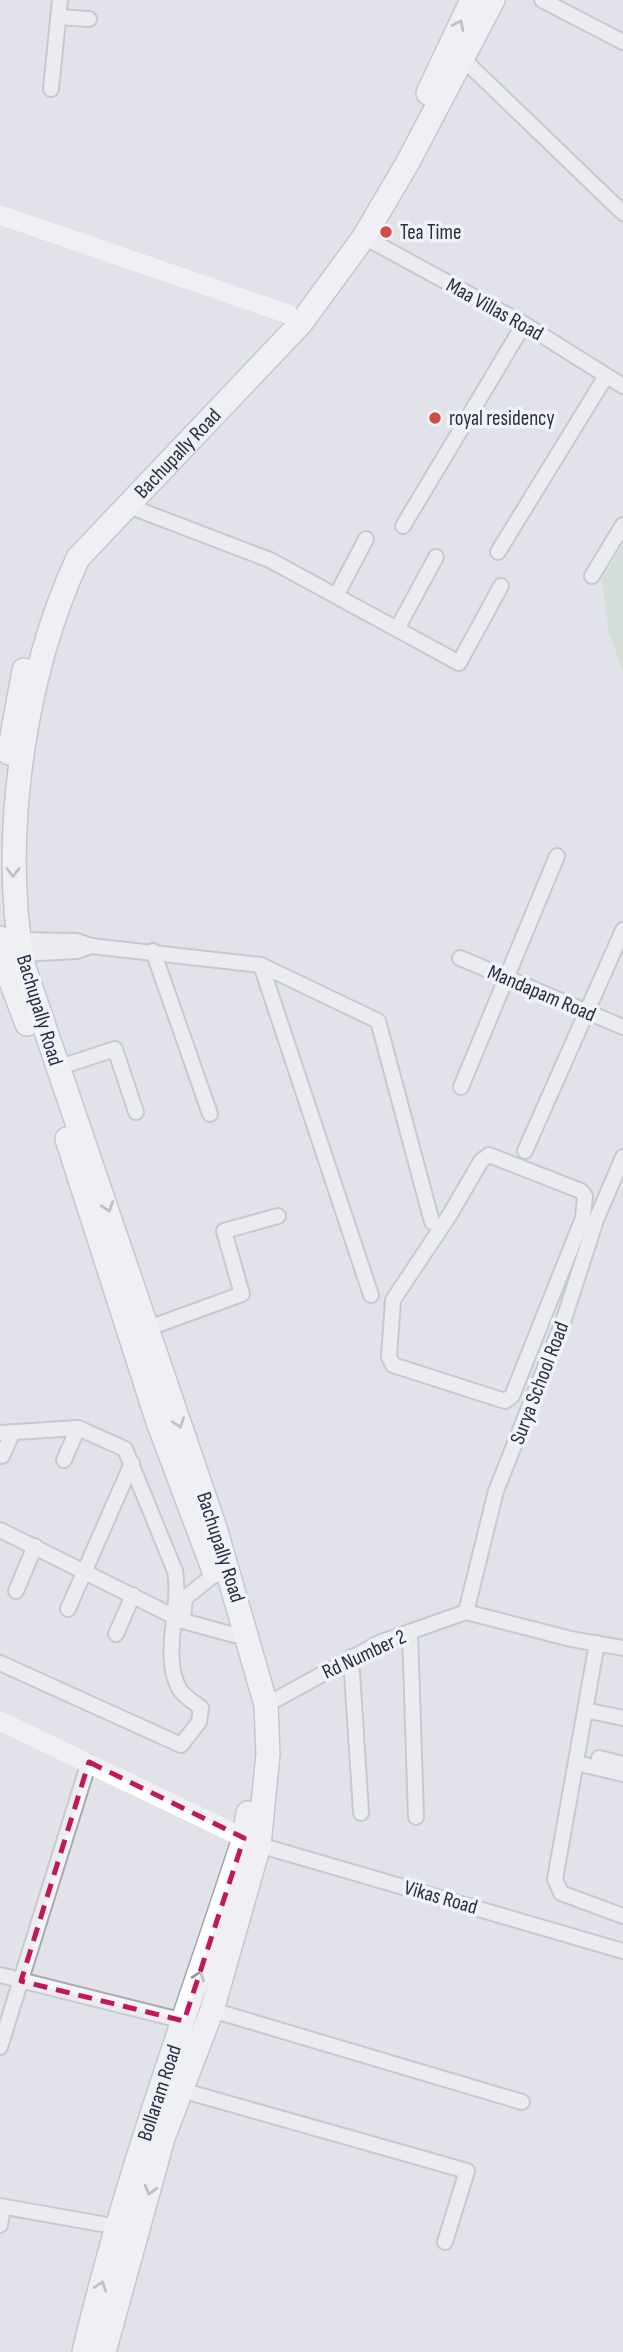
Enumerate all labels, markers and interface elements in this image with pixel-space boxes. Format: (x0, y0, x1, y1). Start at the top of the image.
one-way arrow (451, 20, 465, 32)
place label: Tea Time (400, 220, 461, 245)
marker: Tea Time (378, 224, 394, 240)
street label: Maa Villas Road (442, 273, 548, 346)
street label: Bachupally Road (129, 403, 226, 504)
place label: royal residency (449, 406, 555, 431)
marker: royal residency (427, 410, 443, 426)
one-way arrow (5, 868, 21, 878)
street label: Bachupally Road (11, 952, 68, 1069)
street label: Mandapam Road (484, 959, 600, 1027)
one-way arrow (99, 1201, 114, 1213)
street label: Surya School Road (505, 1318, 574, 1448)
one-way arrow (171, 1417, 185, 1429)
street label: Bachupally Road (191, 1489, 250, 1606)
street label: Rd Number 2 (318, 1624, 410, 1685)
street label: Vikas Road (401, 1875, 481, 1920)
one-way arrow (191, 1970, 206, 1982)
street label: Bollaram Road (132, 2042, 187, 2144)
one-way arrow (143, 2184, 158, 2196)
one-way arrow (92, 2280, 107, 2292)

